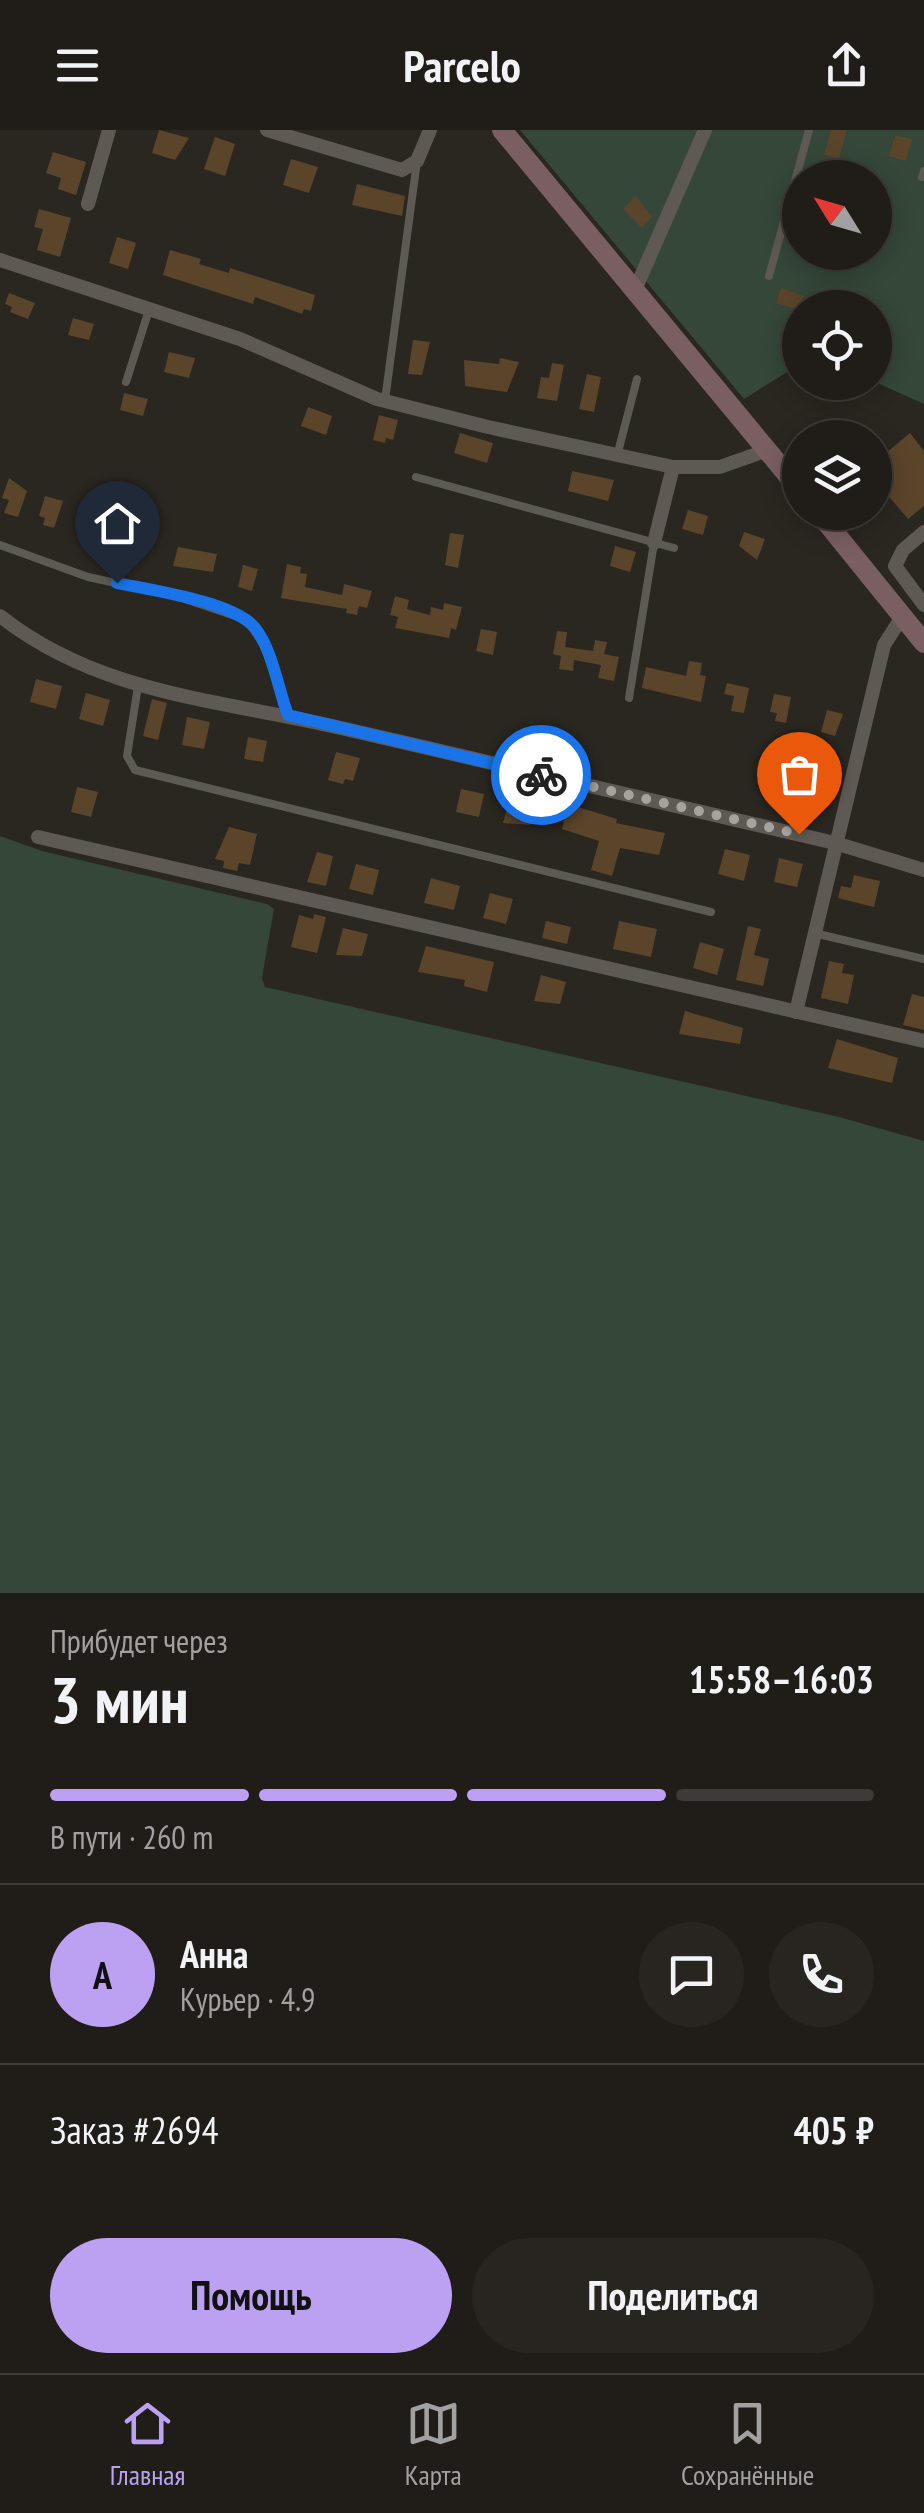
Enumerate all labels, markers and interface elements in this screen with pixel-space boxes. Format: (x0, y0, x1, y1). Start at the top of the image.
text: Parcelo (403, 36, 521, 94)
icon: menu (50, 38, 105, 93)
icon: share (819, 38, 874, 93)
north arrow (782, 160, 892, 270)
map controls (782, 160, 892, 530)
button: locate (782, 290, 892, 400)
button: layers (782, 420, 892, 530)
pin (75, 481, 160, 584)
icon: home (90, 496, 145, 551)
courier (491, 725, 591, 825)
pin (757, 732, 842, 835)
icon: bag (772, 747, 827, 802)
icon: bike (514, 748, 569, 803)
text: Прибудет через (50, 1620, 228, 1662)
text: 15:58–16:03 (689, 1654, 874, 1703)
text: 3 мин (50, 1657, 189, 1741)
text: В пути · 260 m (50, 1816, 213, 1858)
button: chat (639, 1922, 744, 2027)
button: phone (769, 1922, 874, 2027)
text: Анна (180, 1929, 248, 1978)
text: А (93, 1950, 112, 1999)
text: Курьер · 4.9 (180, 1978, 315, 2020)
text: Заказ #2694 (50, 2105, 219, 2154)
text: 405 ₽ (794, 2105, 874, 2154)
button: Помощь (50, 2238, 452, 2353)
button: Поделиться (472, 2238, 874, 2353)
tab: Главная (110, 2396, 185, 2493)
tab: Карта (405, 2396, 462, 2493)
tab: Сохранённые (681, 2396, 814, 2493)

